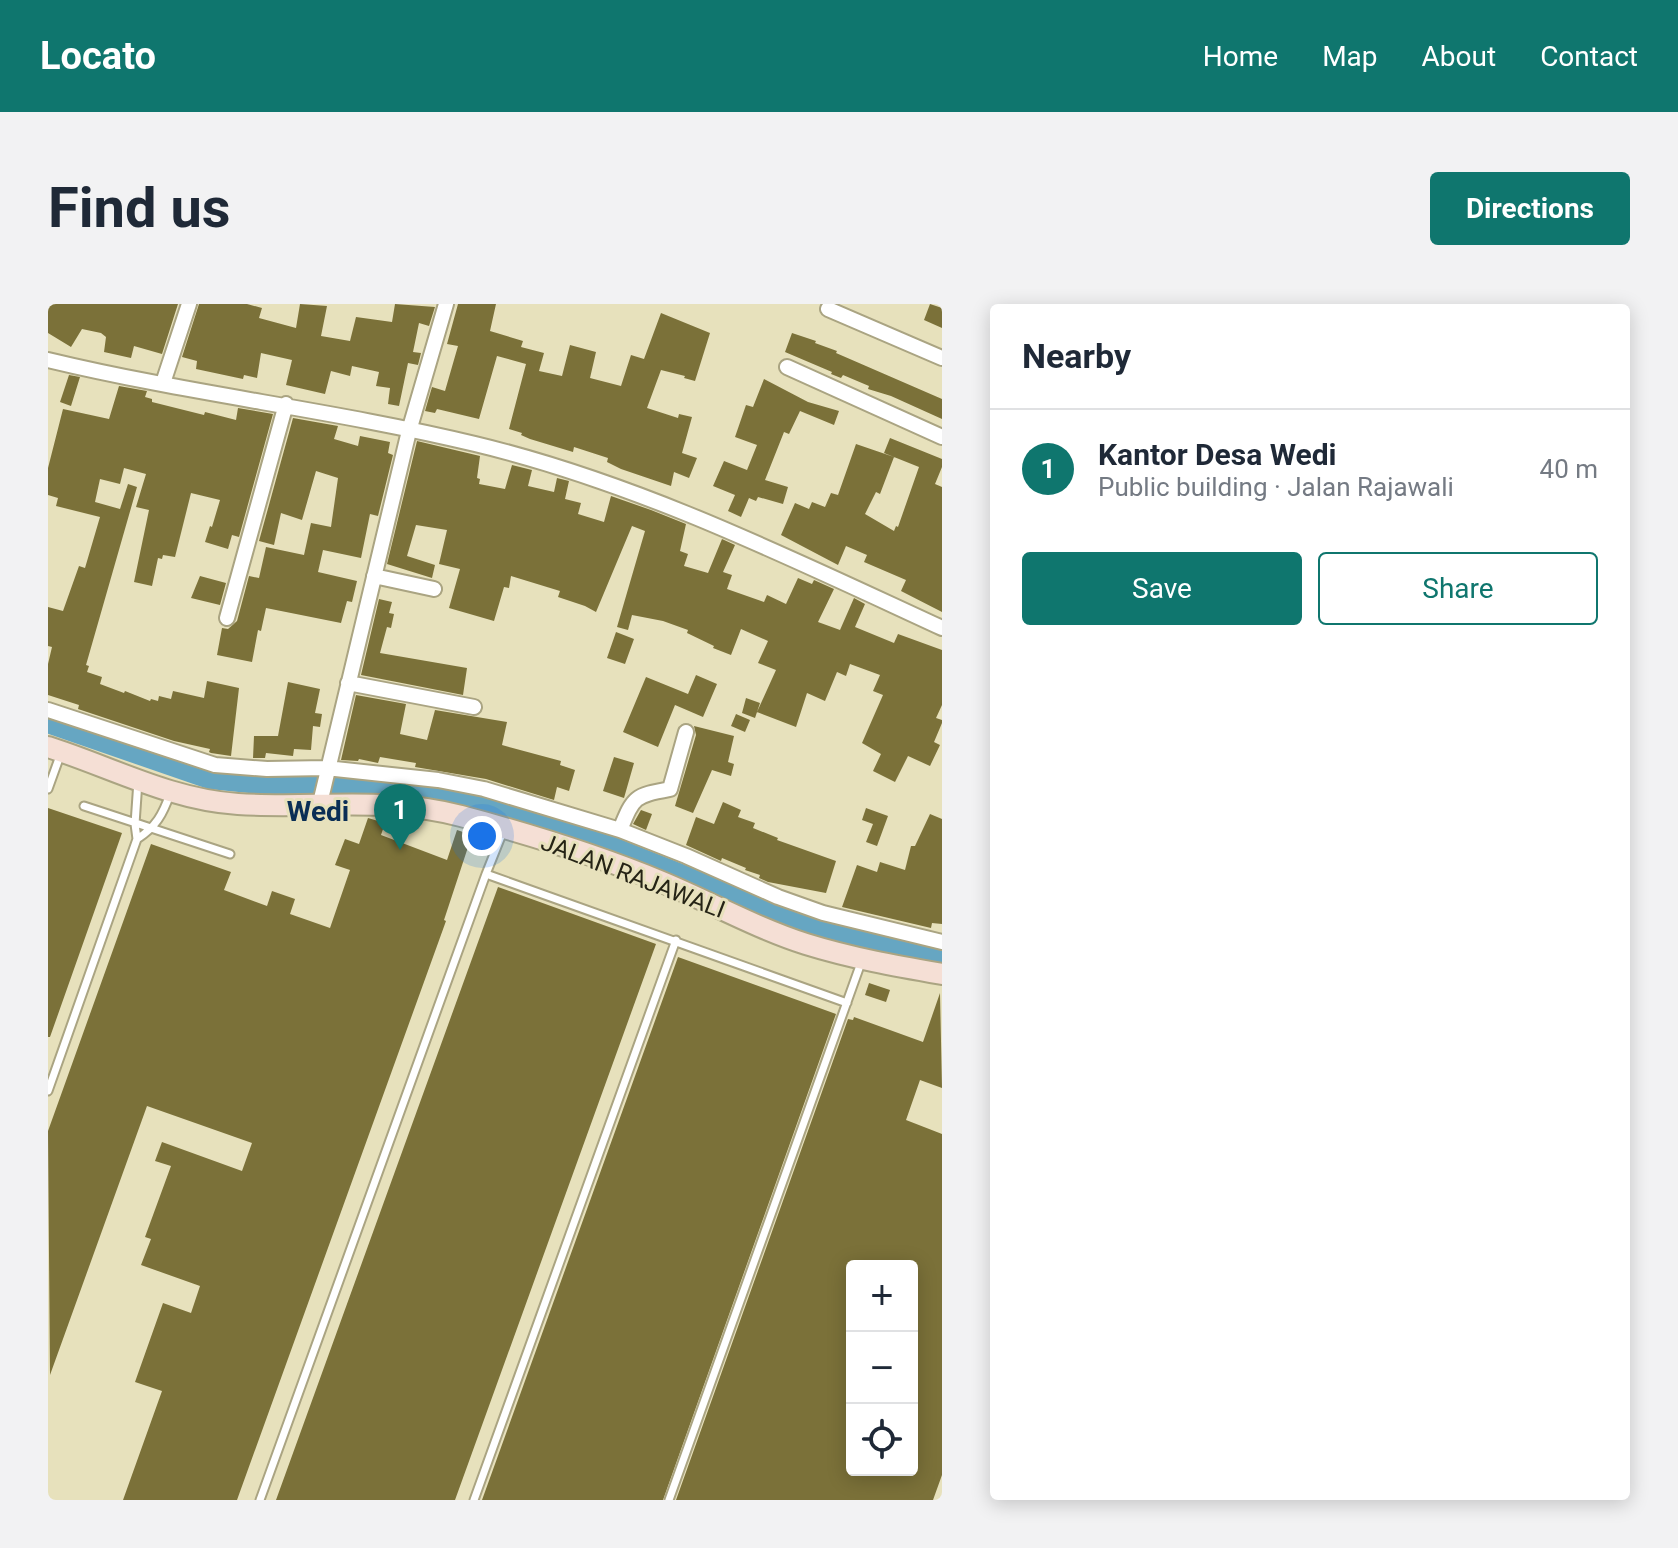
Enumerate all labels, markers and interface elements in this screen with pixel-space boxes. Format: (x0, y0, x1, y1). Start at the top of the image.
text: Locato (40, 34, 156, 78)
text: Home (1203, 40, 1278, 73)
text: Map (1322, 40, 1378, 73)
text: About (1422, 40, 1496, 73)
text: Contact (1540, 40, 1638, 73)
button: Directions (1430, 172, 1630, 245)
text: Find us (48, 175, 231, 241)
text: Nearby (1022, 336, 1131, 376)
text: Kantor Desa Wedi (1098, 437, 1337, 472)
text: 1 (1041, 454, 1055, 484)
text: 40 m (1540, 454, 1598, 484)
text: Public building · Jalan Rajawali (1098, 472, 1454, 502)
button: Save (1022, 552, 1302, 625)
button: Share (1318, 552, 1598, 625)
pin: 1 (374, 784, 426, 850)
district label: Wedi (287, 795, 349, 828)
your location (462, 816, 502, 856)
street label: JALAN RAJAWALI (537, 828, 729, 924)
map controls (846, 1260, 918, 1476)
button: + (846, 1260, 918, 1332)
button: − (846, 1332, 918, 1404)
button: locate (846, 1404, 918, 1476)

